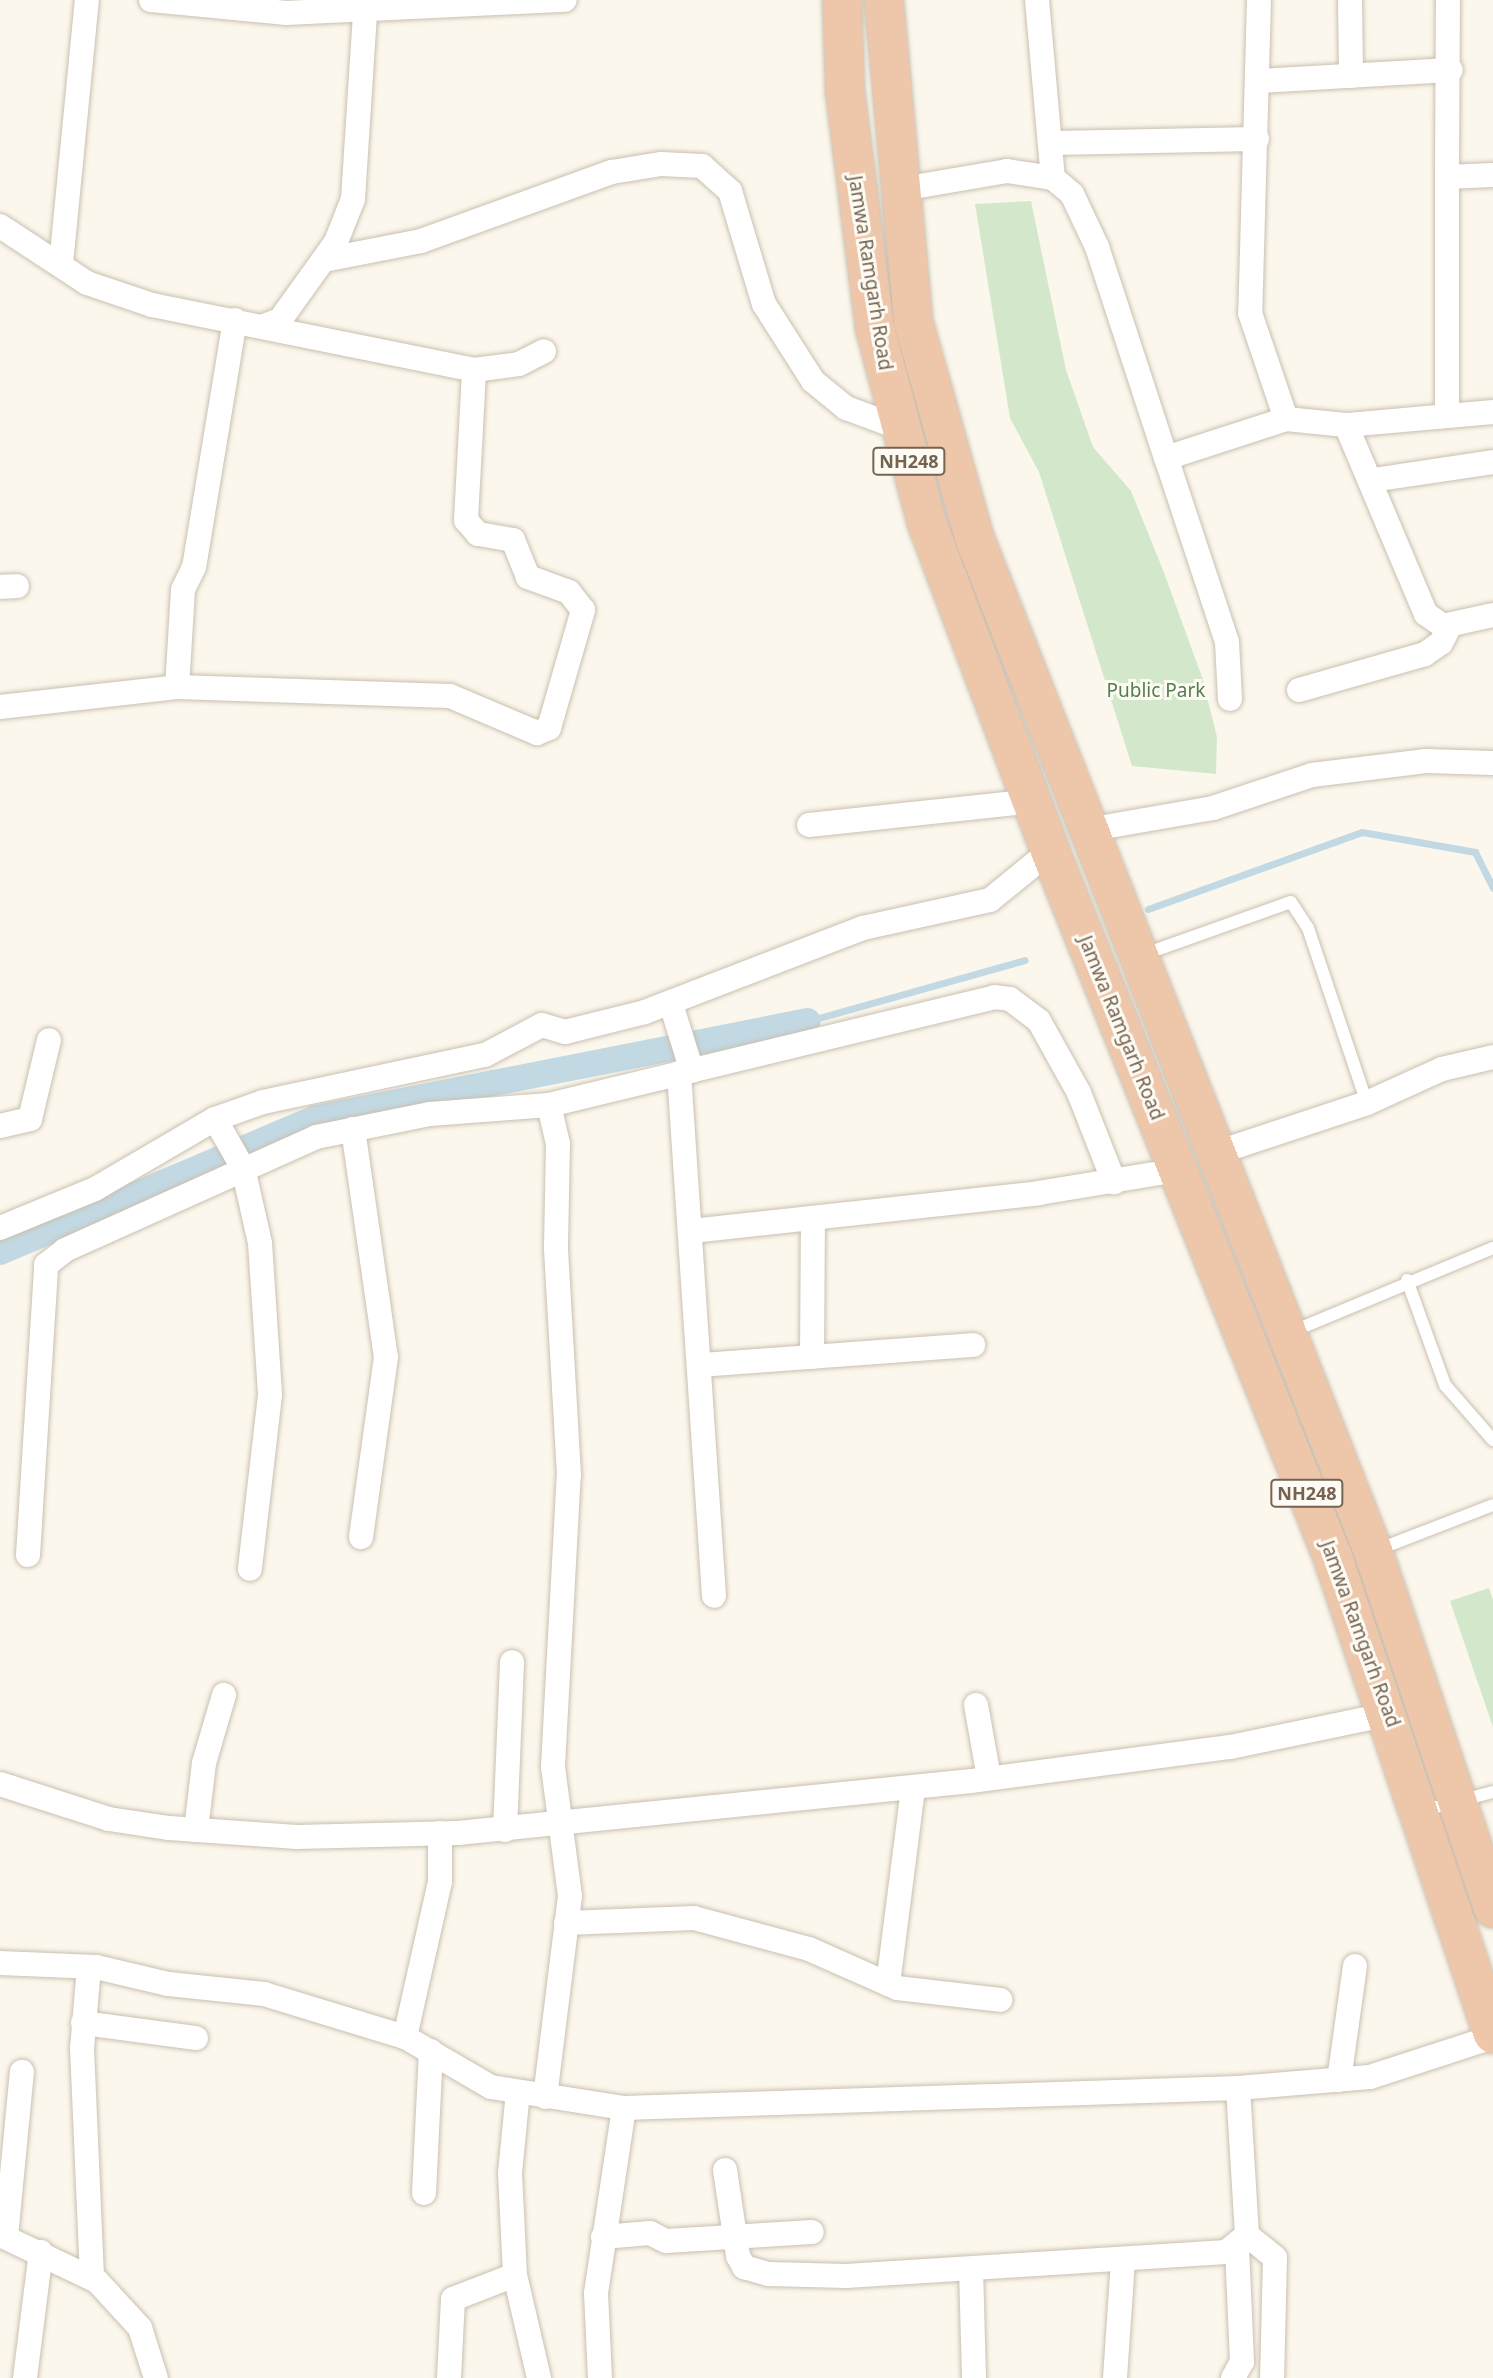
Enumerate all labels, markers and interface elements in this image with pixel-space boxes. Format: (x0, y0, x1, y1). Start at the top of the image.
street label: Jamwa Ramgarh Road (843, 174, 897, 372)
road number: NH248 (872, 447, 946, 476)
park label: Public Park (1107, 680, 1205, 702)
street label: Jamwa Ramgarh Road (1074, 932, 1168, 1124)
road number: NH248 (1270, 1478, 1344, 1508)
street label: Jamwa Ramgarh Road (1316, 1538, 1404, 1730)

